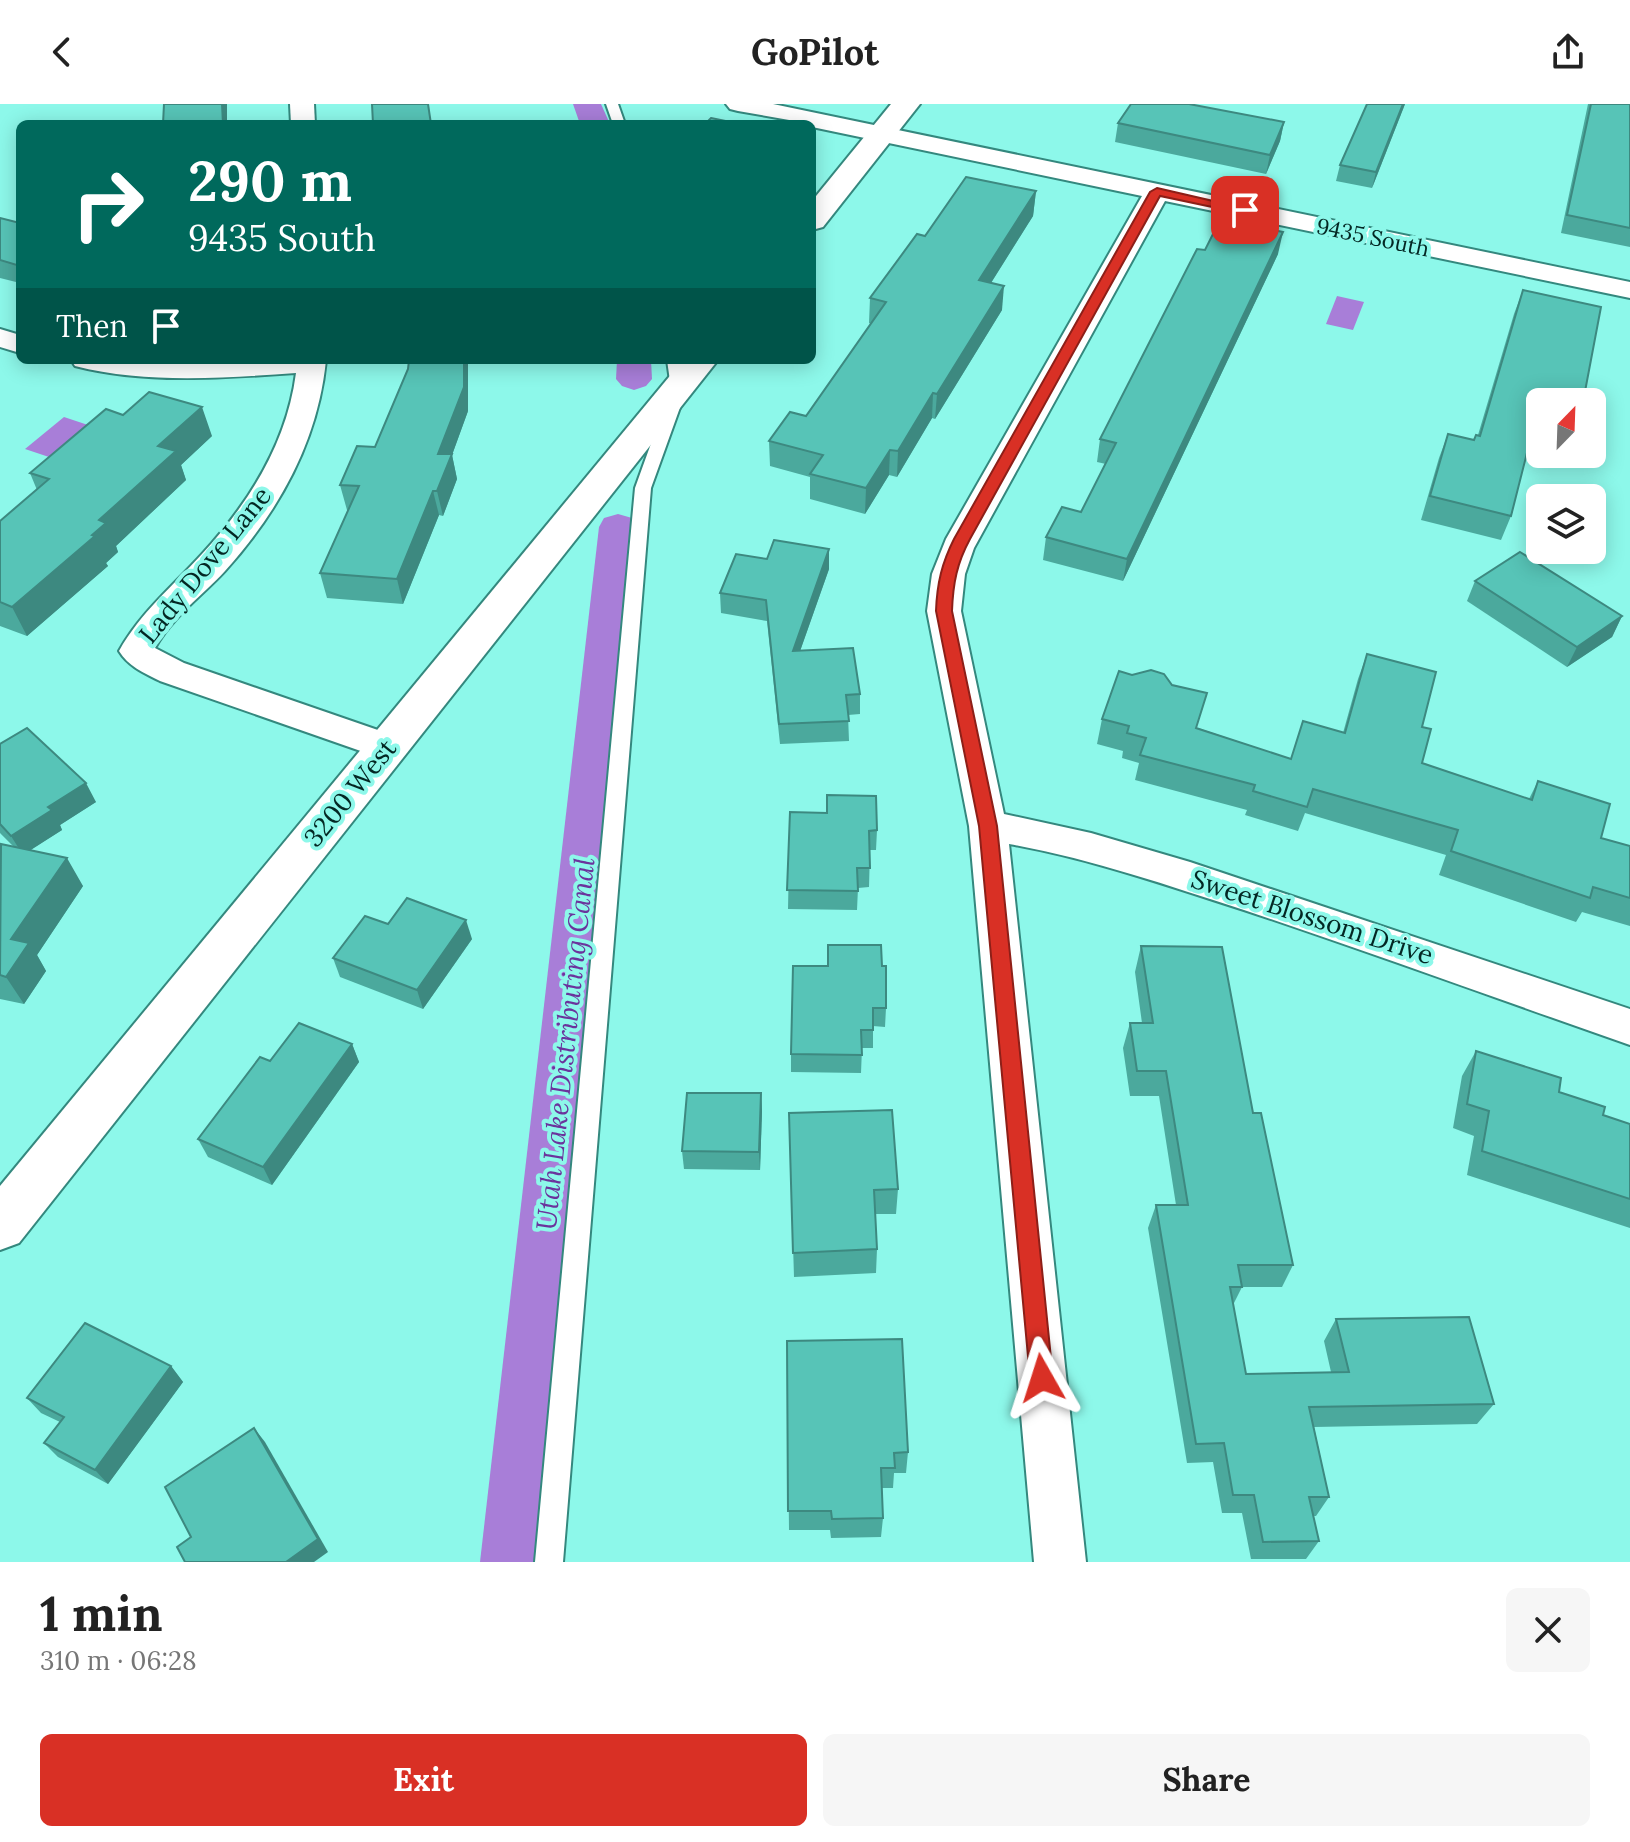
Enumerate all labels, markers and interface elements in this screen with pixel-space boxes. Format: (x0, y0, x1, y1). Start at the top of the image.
text: GoPilot (751, 29, 879, 75)
icon: back (40, 30, 84, 74)
icon: share (1546, 30, 1590, 74)
text: 290 m (188, 145, 352, 216)
icon: right (56, 152, 160, 256)
pin (1211, 176, 1279, 244)
icon: arrive (1223, 188, 1267, 232)
street label: 9435 South (1314, 211, 1432, 263)
text: 9435 South (188, 215, 376, 261)
icon: arrive (144, 304, 188, 348)
text: Then (56, 307, 128, 345)
north arrow (1526, 388, 1606, 468)
map controls (1526, 388, 1606, 564)
street label: Lady Dove Lane (131, 480, 278, 650)
button: layers (1526, 484, 1606, 564)
street label: 3200 West (296, 732, 403, 853)
water label: Utah Lake Distributing Canal (528, 856, 602, 1232)
street label: Sweet Blossom Drive (1187, 862, 1437, 971)
position arrow (1000, 1336, 1084, 1420)
text: 1 min (40, 1583, 163, 1644)
button: close (1506, 1588, 1590, 1672)
text: 310 m · 06:28 (40, 1644, 197, 1677)
button: Exit (40, 1734, 807, 1826)
button: Share (823, 1734, 1590, 1826)

